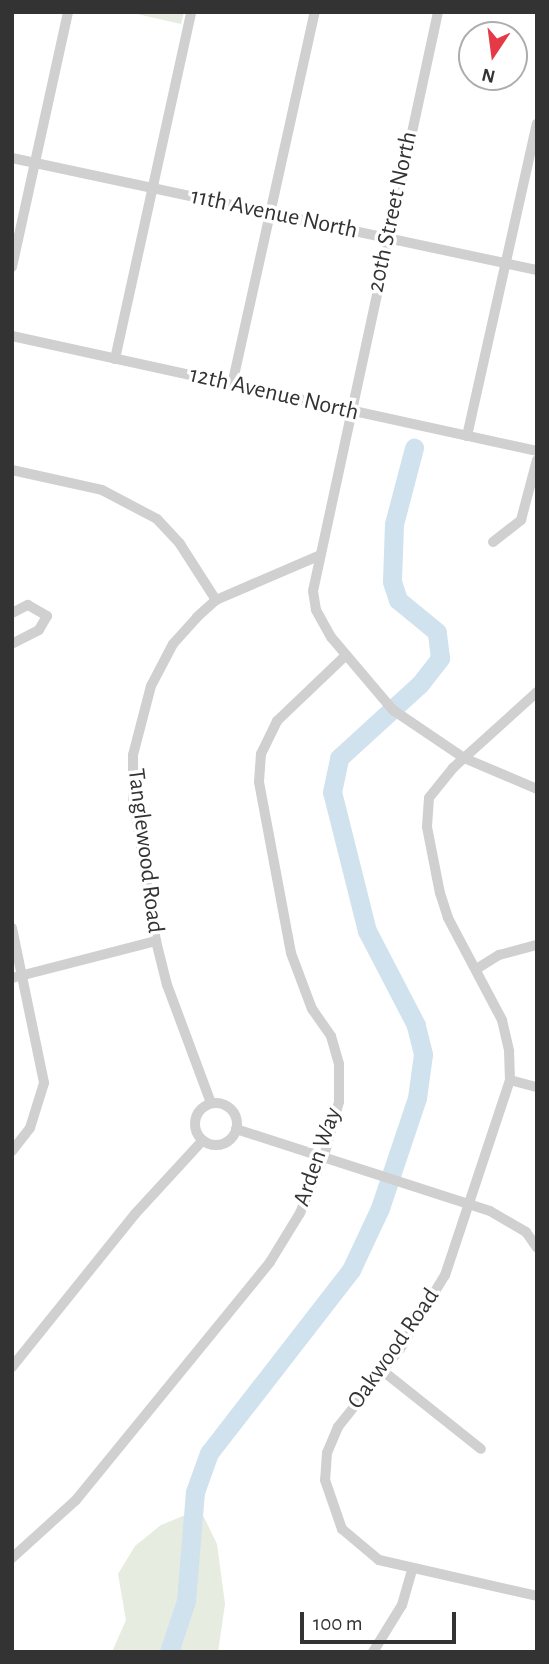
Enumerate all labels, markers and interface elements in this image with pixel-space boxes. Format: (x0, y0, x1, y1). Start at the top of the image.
north arrow (458, 21, 528, 91)
text: N (480, 64, 497, 86)
street label: 20th Street North (362, 129, 424, 295)
street label: 11th Avenue North (188, 182, 360, 246)
street label: 12th Avenue North (187, 361, 361, 427)
street label: Tanglewood Road (121, 767, 169, 935)
street label: Arden Way (288, 1104, 348, 1210)
street label: Oakwood Road (342, 1283, 446, 1415)
scale bar (304, 1598, 460, 1642)
text: 100 m (313, 1613, 363, 1634)

